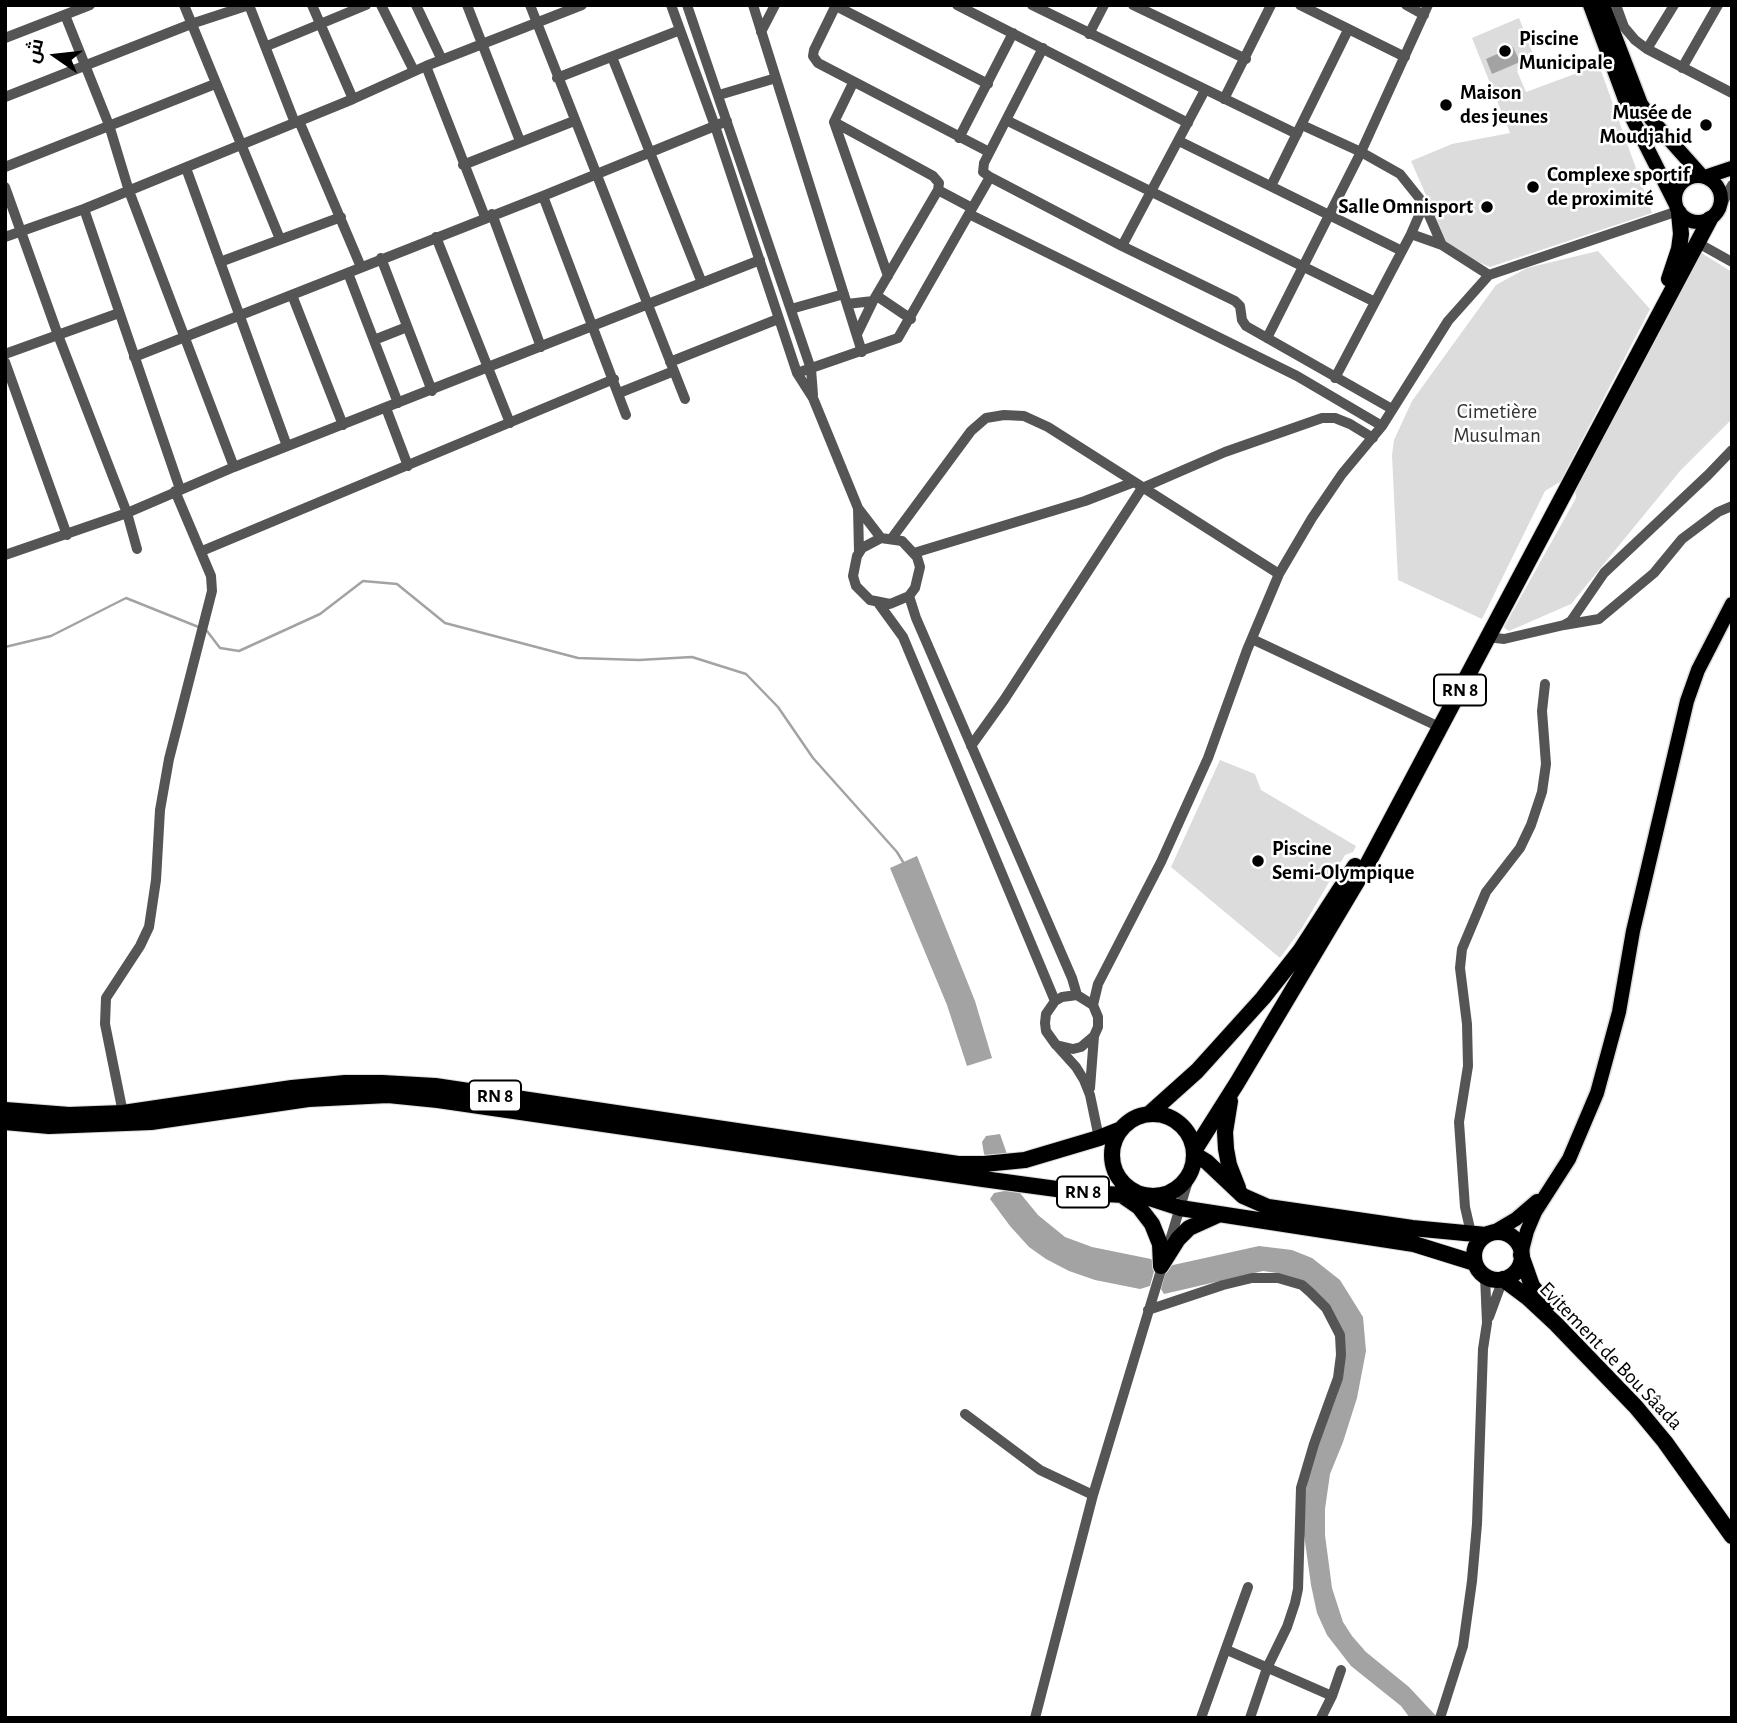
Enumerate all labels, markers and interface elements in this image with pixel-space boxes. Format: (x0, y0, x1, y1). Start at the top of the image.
north arrow (21, 21, 91, 91)
place label: Piscine Municipale (1519, 26, 1613, 76)
text: ش (23, 37, 47, 65)
marker: Piscine Municipale (1497, 43, 1513, 59)
place label: Maison des jeunes (1460, 80, 1548, 130)
marker: Maison des jeunes (1438, 97, 1454, 113)
place label: Musée de Moudjahid (1599, 100, 1692, 150)
marker: Musée de Moudjahid (1698, 117, 1714, 133)
place label: Complexe sportif de proximité (1547, 162, 1690, 212)
marker: Complexe sportif de proximité (1525, 179, 1541, 195)
place label: Salle Omnisport (1338, 194, 1473, 220)
marker: Salle Omnisport (1479, 199, 1495, 215)
park label: Cimetière Musulman (1453, 399, 1541, 449)
road number: RN 8 (1434, 674, 1486, 706)
place label: Piscine Semi-Olympique (1272, 836, 1414, 886)
marker: Piscine Semi-Olympique (1250, 853, 1266, 869)
road number: RN 8 (469, 1080, 521, 1112)
road number: RN 8 (1057, 1176, 1109, 1208)
street label: Evitement de Bou Sâada (1534, 1277, 1688, 1435)

